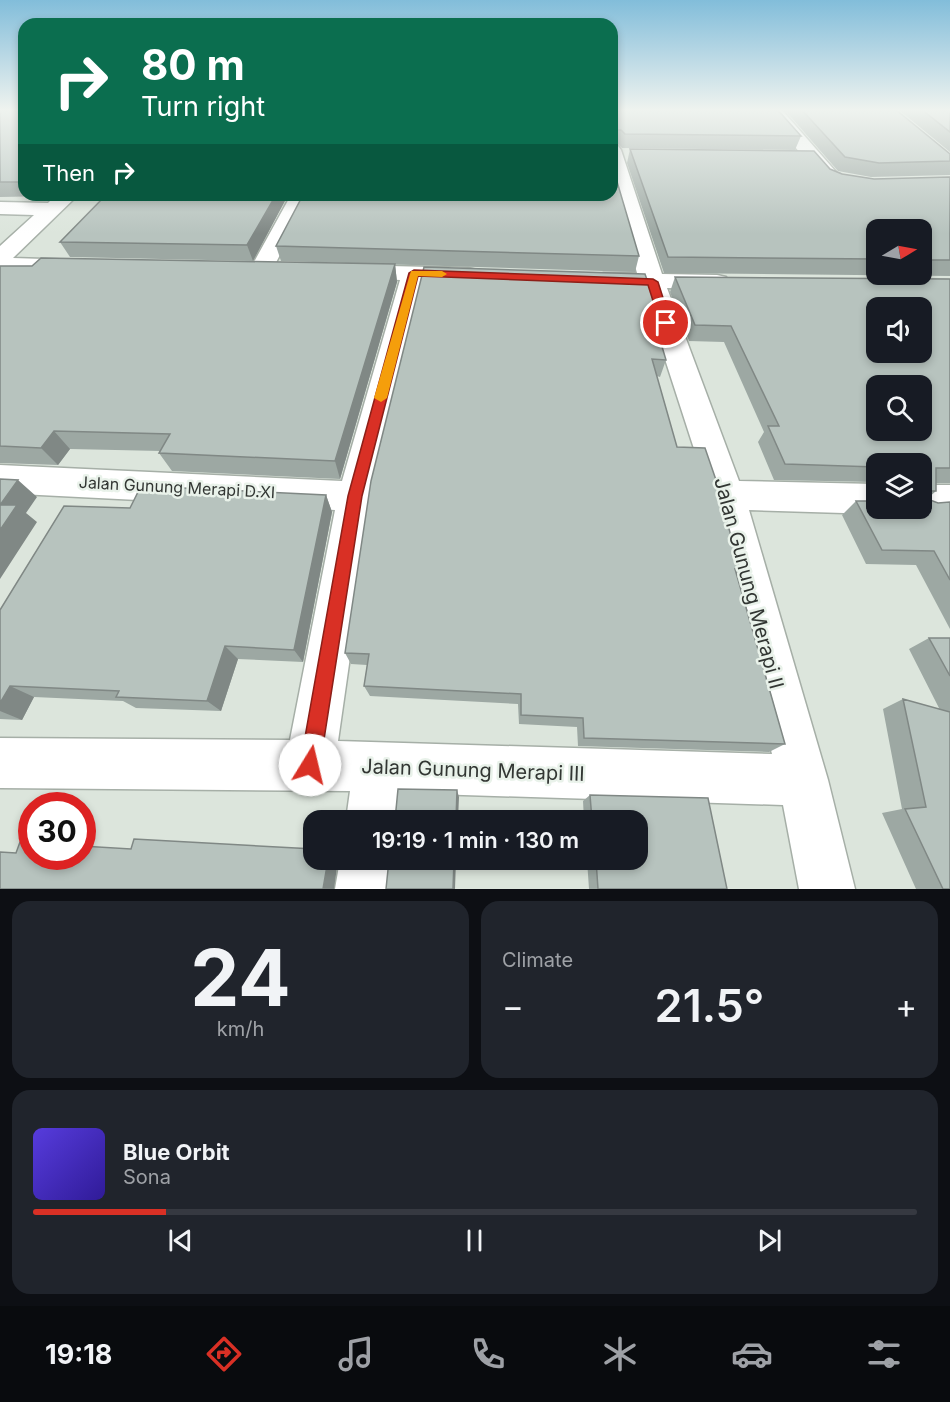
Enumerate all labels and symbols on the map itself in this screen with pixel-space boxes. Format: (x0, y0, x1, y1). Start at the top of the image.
north arrow (866, 219, 932, 285)
pin (640, 297, 691, 348)
street label: Jalan Gunung Merapi D.XI (78, 472, 276, 502)
street label: Jalan Gunung Merapi II (709, 475, 789, 691)
position arrow (278, 733, 342, 797)
street label: Jalan Gunung Merapi III (361, 754, 585, 786)
speed limit sign: 30 (18, 792, 96, 870)

